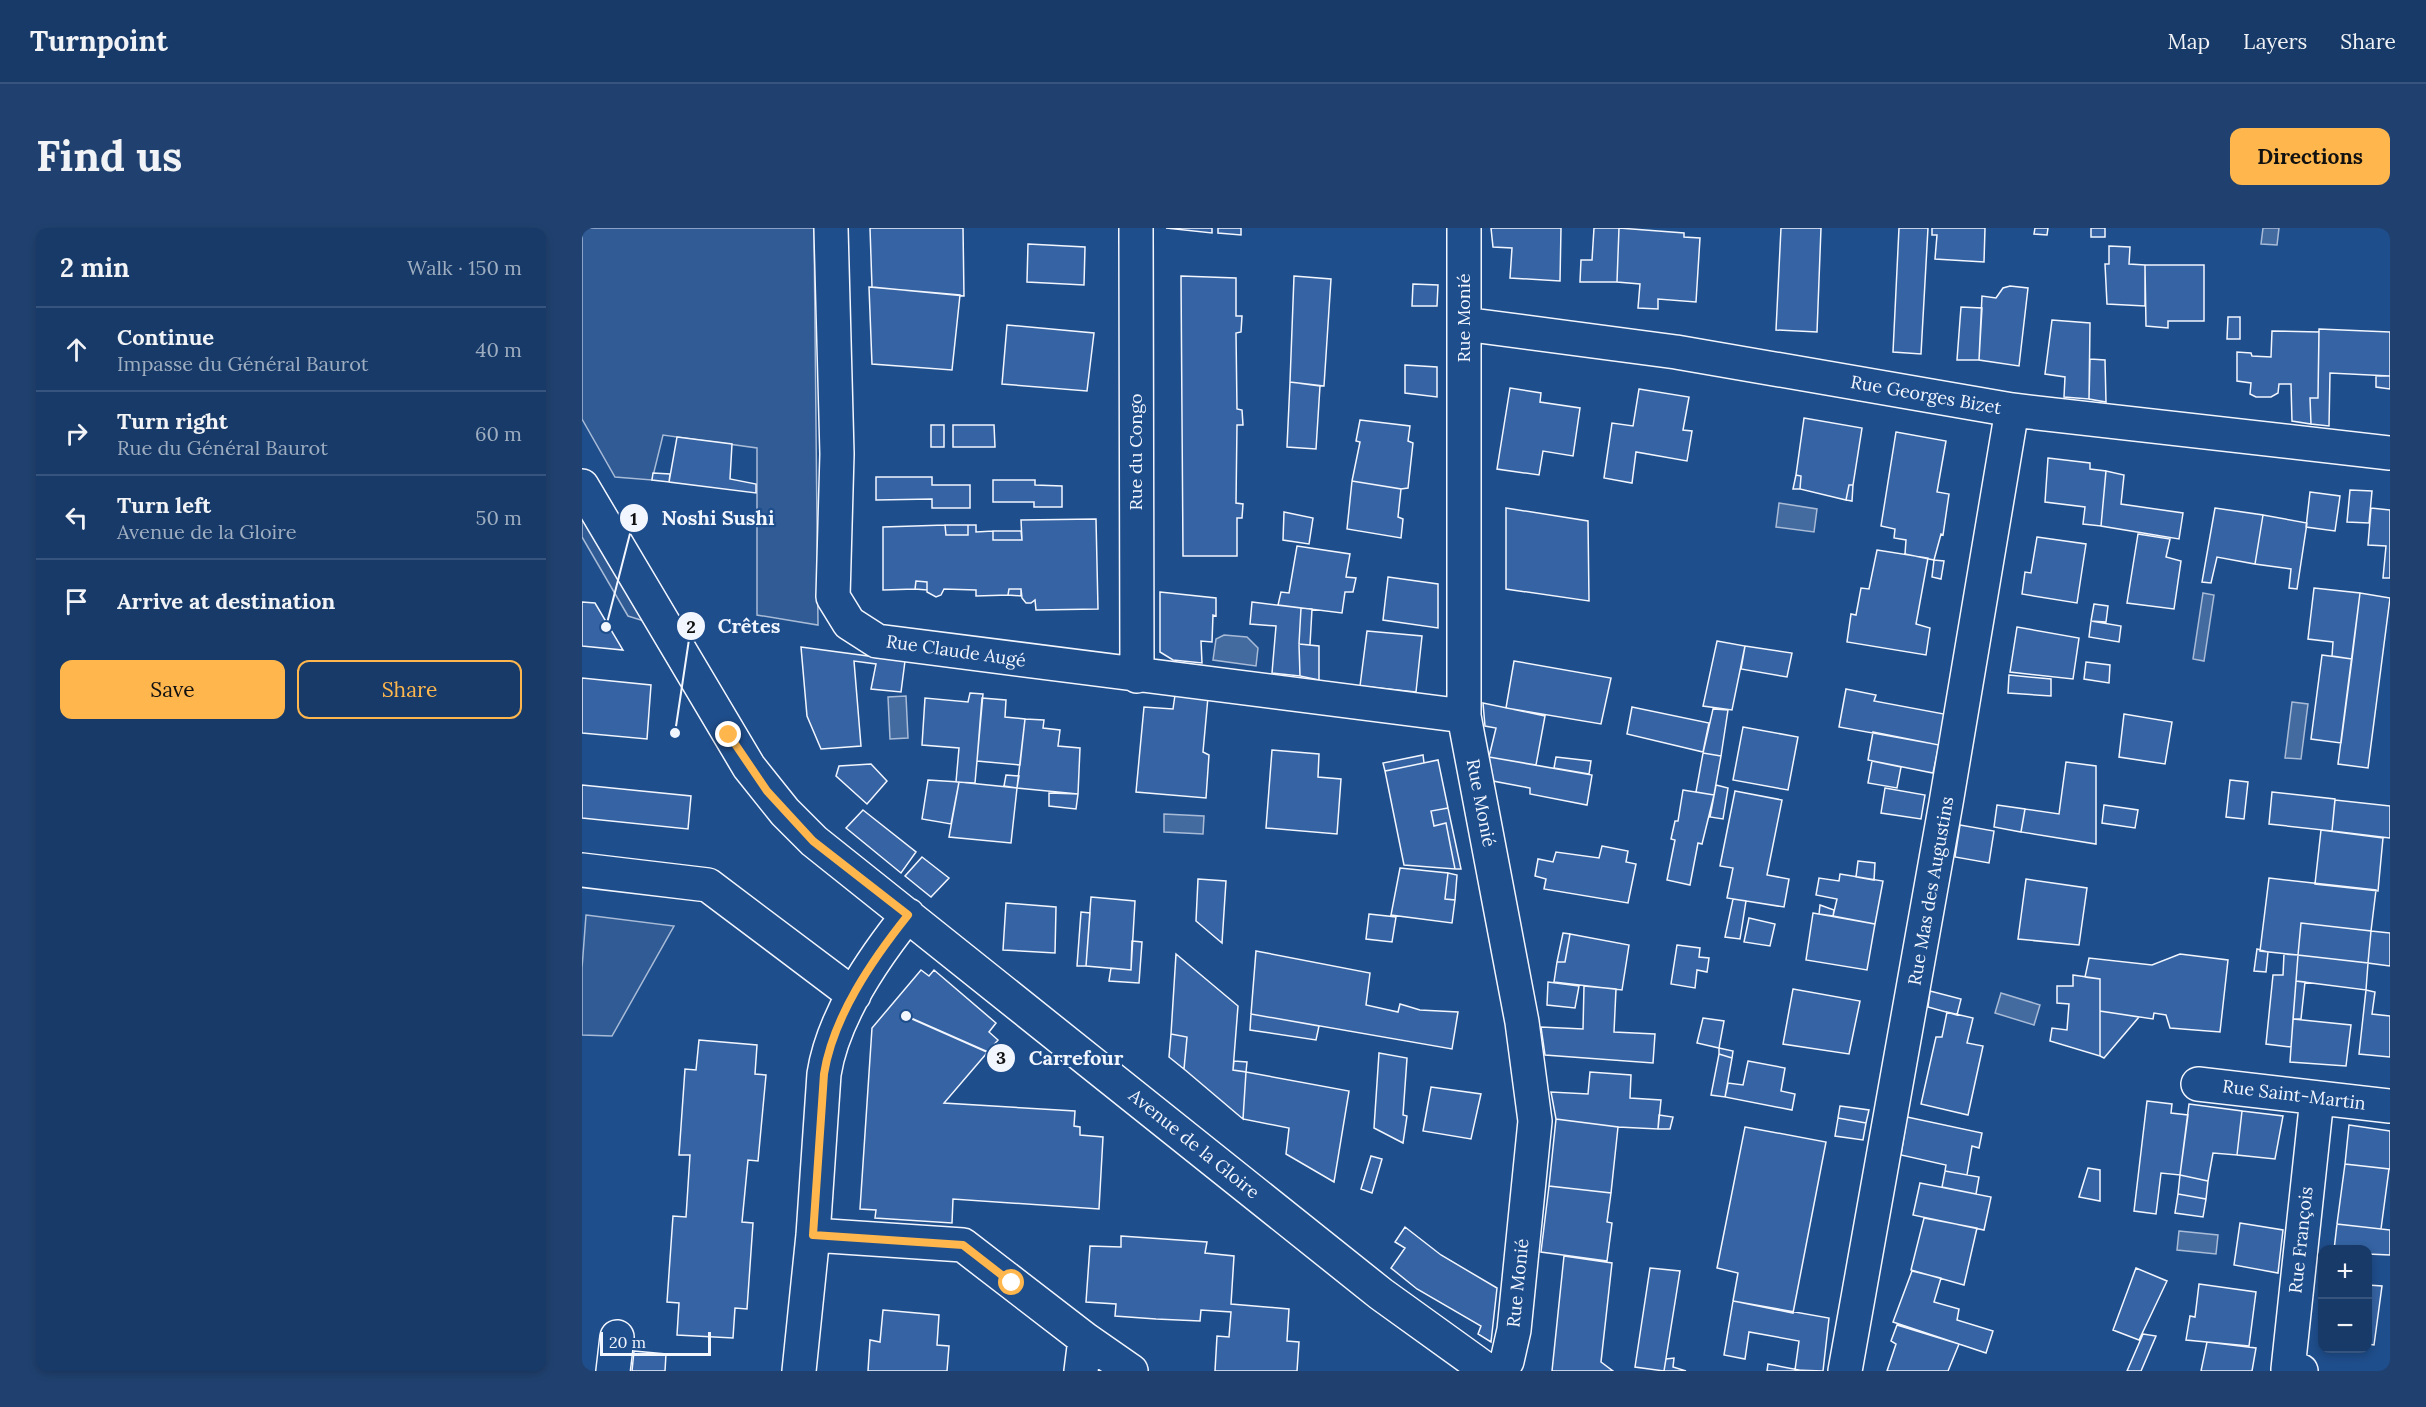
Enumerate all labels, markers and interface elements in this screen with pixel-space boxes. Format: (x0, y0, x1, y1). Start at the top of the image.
text: Turnpoint (30, 23, 168, 59)
text: Map (2167, 28, 2210, 55)
text: Layers (2243, 28, 2307, 55)
text: Share (2340, 28, 2396, 55)
button: Directions (2230, 128, 2390, 185)
text: Find us (36, 129, 182, 183)
text: 2 min (60, 251, 130, 284)
text: Walk · 150 m (407, 255, 522, 280)
street label: Rue Monié (1452, 273, 1475, 363)
text: Continue (117, 323, 214, 351)
icon: ahead (60, 333, 93, 366)
text: 40 m (476, 337, 522, 362)
text: Impasse du Général Baurot (117, 351, 369, 376)
street label: Rue Georges Bizet (1849, 370, 2003, 419)
street label: Rue du Congo (1124, 393, 1147, 511)
text: Turn right (117, 407, 228, 435)
icon: right (60, 417, 93, 450)
text: 60 m (475, 421, 522, 446)
text: Rue du Général Baurot (117, 435, 328, 460)
text: Turn left (117, 491, 211, 519)
callout: Noshi Sushi (619, 499, 786, 537)
icon: left (60, 501, 93, 534)
text: 50 m (476, 505, 522, 530)
text: Noshi Sushi (662, 505, 775, 530)
text: 1 (630, 507, 638, 530)
text: Avenue de la Gloire (117, 519, 297, 544)
icon: arrive (60, 585, 93, 618)
text: Arrive at destination (117, 587, 335, 615)
callout: Crêtes (676, 607, 793, 645)
text: Crêtes (718, 613, 781, 638)
text: 2 (686, 615, 696, 638)
street label: Rue Claude Augé (885, 629, 1028, 672)
button: Save (60, 660, 285, 719)
button: Share (297, 660, 522, 719)
route end (715, 721, 741, 747)
street label: Rue Monié (1462, 757, 1501, 849)
street label: Rue Mas des Augustins (1903, 795, 1958, 987)
callout: Carrefour (986, 1039, 1135, 1077)
text: Carrefour (1029, 1045, 1124, 1070)
text: 3 (996, 1046, 1006, 1069)
street label: Rue Saint-Martin (2221, 1074, 2367, 1115)
street label: Avenue de la Gloire (1124, 1083, 1265, 1204)
street label: Rue François (2283, 1185, 2318, 1295)
street label: Rue Monié (1501, 1237, 1534, 1329)
map controls (2318, 1245, 2372, 1353)
button: + (2318, 1245, 2372, 1299)
route start (998, 1269, 1024, 1295)
button: − (2318, 1299, 2372, 1353)
scale bar (600, 1329, 711, 1356)
text: 20 m (609, 1332, 646, 1352)

